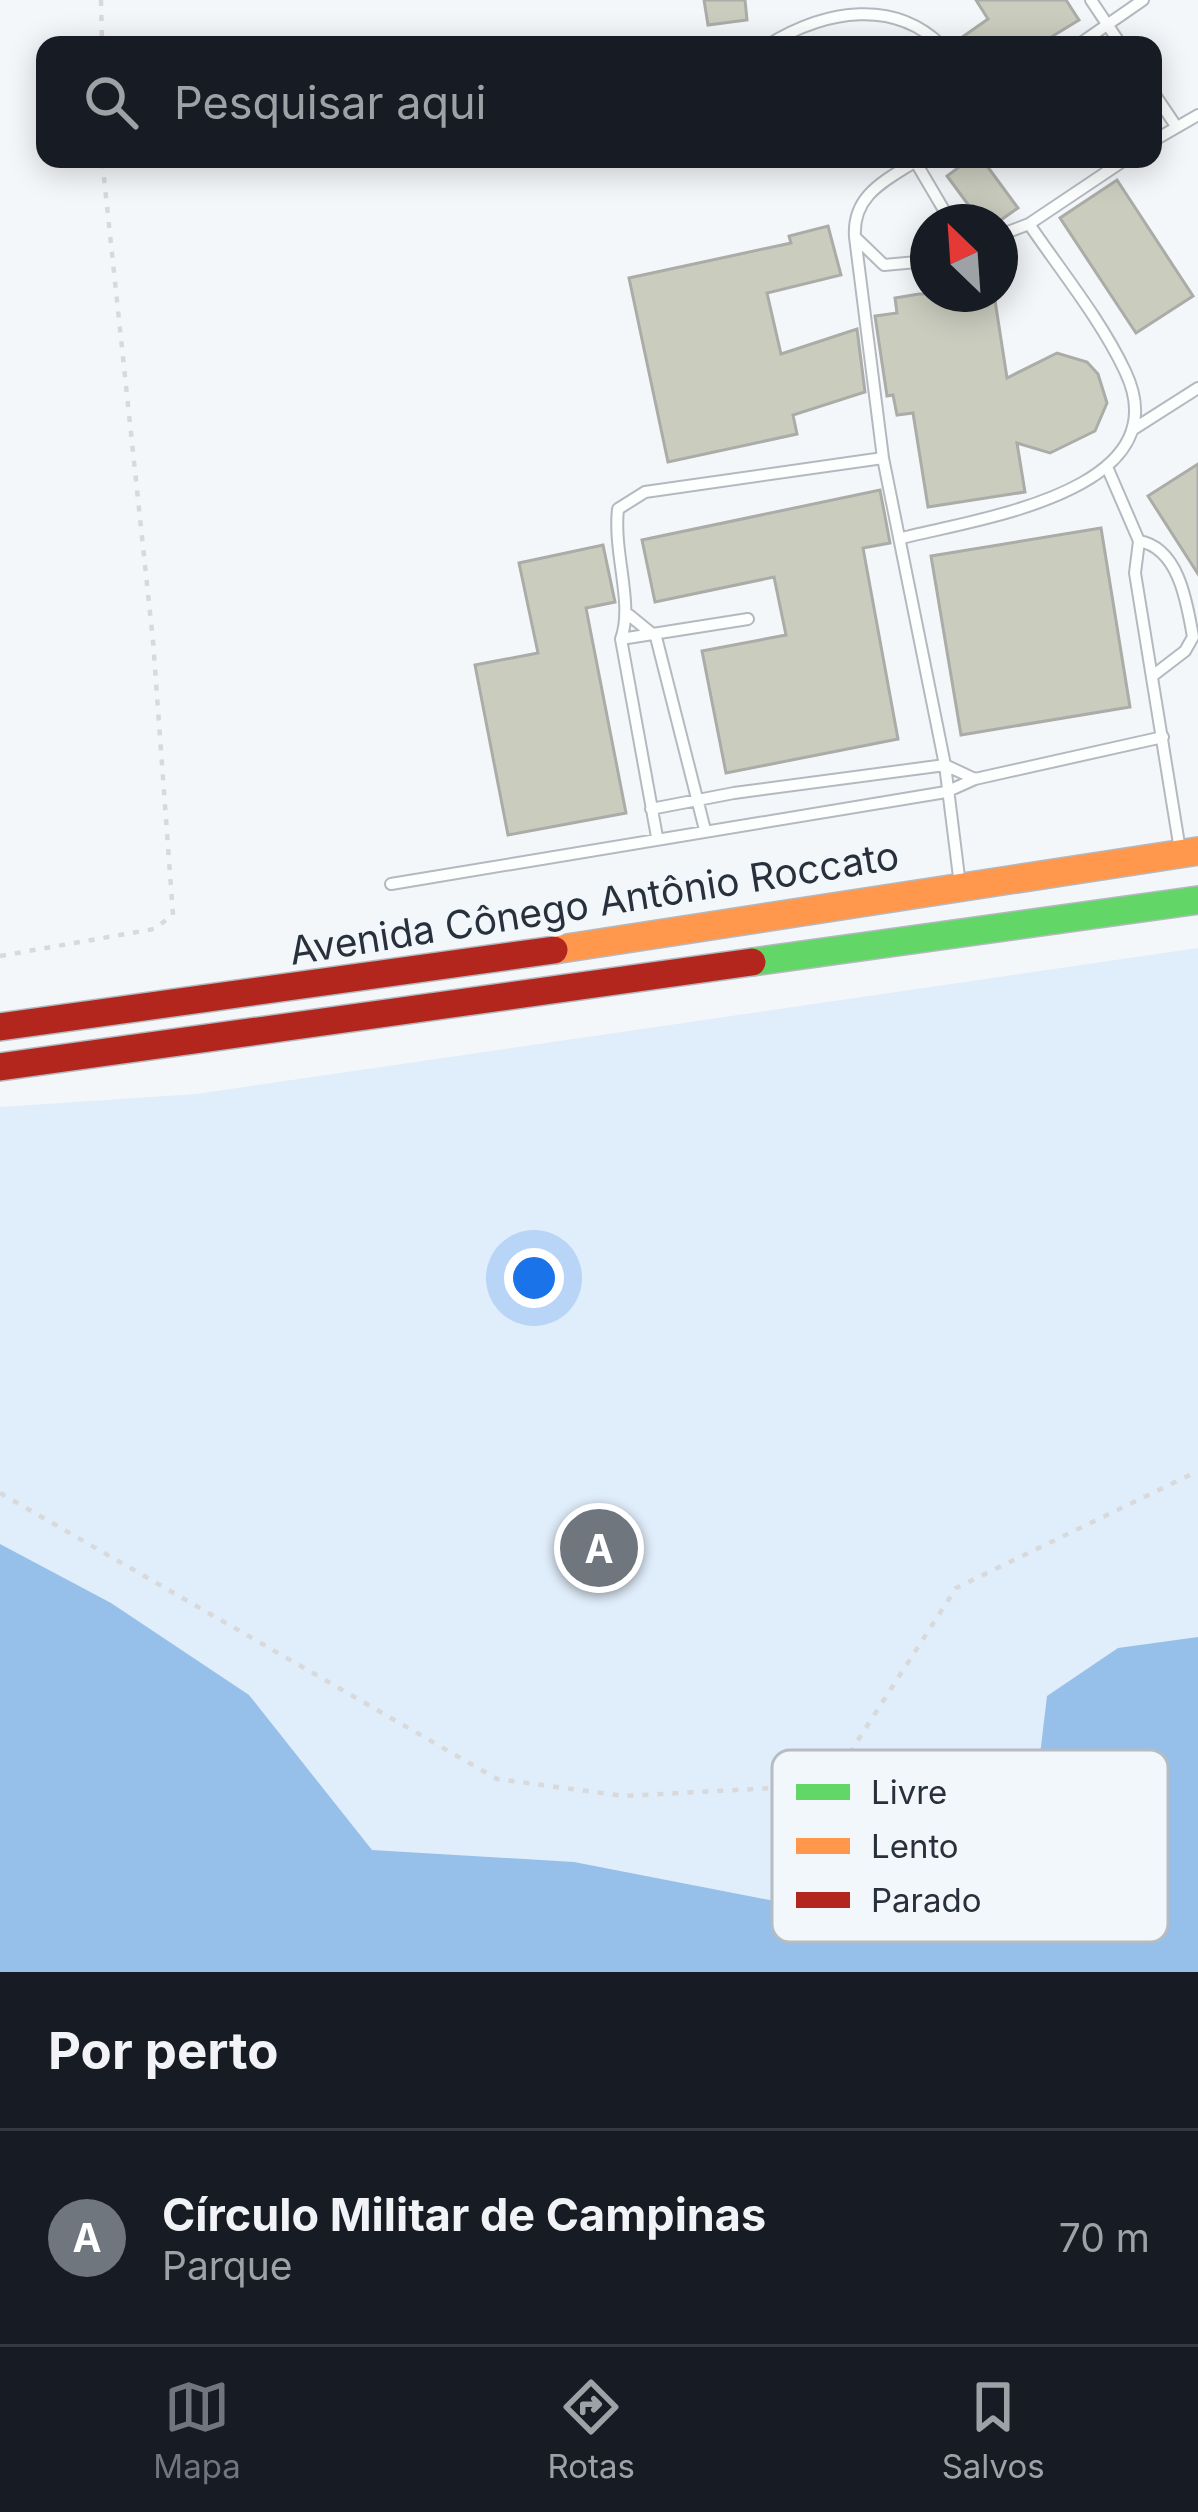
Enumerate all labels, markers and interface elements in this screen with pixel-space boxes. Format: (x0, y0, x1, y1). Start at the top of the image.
search box (36, 36, 1162, 168)
icon: search (78, 69, 144, 135)
text: Pesquisar aqui (174, 75, 487, 130)
north arrow (910, 204, 1018, 312)
street label: Avenida Cônego Antônio Roccato (286, 831, 902, 974)
your location (504, 1248, 564, 1308)
pin: A (560, 1503, 638, 1593)
legend (772, 1750, 1168, 1942)
text: Livre (871, 1772, 947, 1812)
text: Lento (871, 1826, 959, 1866)
text: Parado (871, 1880, 982, 1920)
text: Por perto (48, 2020, 279, 2081)
text: Círculo Militar de Campinas (162, 2187, 766, 2242)
text: A (72, 2214, 102, 2261)
text: 70 m (1059, 2214, 1150, 2261)
text: Parque (162, 2242, 293, 2289)
tab: Mapa (153, 2374, 241, 2486)
tab: Rotas (547, 2374, 635, 2486)
tab: Salvos (942, 2374, 1045, 2486)

